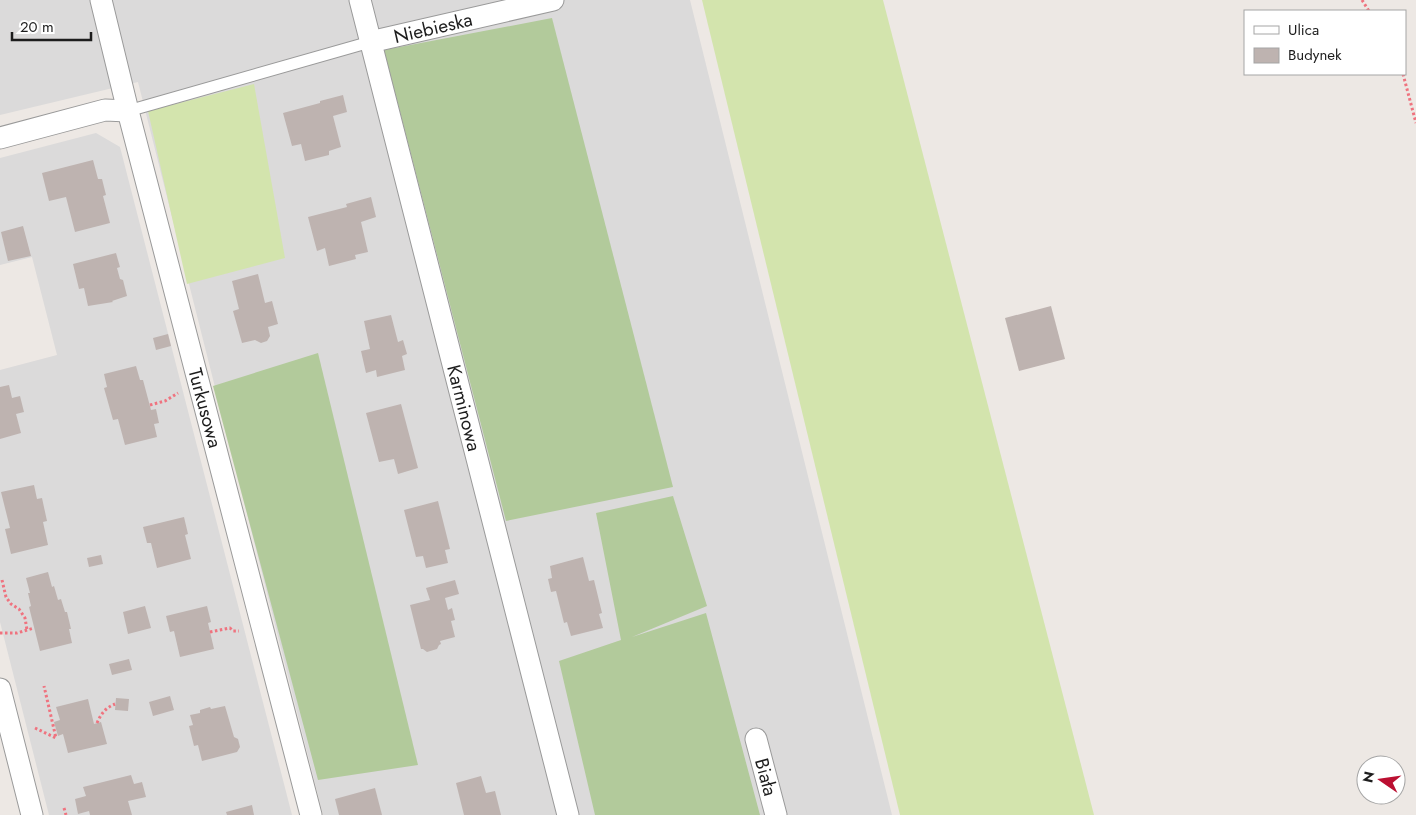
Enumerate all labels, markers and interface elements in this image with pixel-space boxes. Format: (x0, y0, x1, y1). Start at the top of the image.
street label: Niebieska (391, 6, 475, 50)
scale bar (12, 10, 91, 42)
legend (1244, 10, 1406, 75)
text: 20 m (20, 16, 54, 38)
text: Ulica (1288, 19, 1319, 41)
text: Budynek (1288, 44, 1342, 66)
street label: Karminowa (440, 362, 488, 454)
street label: Turkusowa (181, 365, 229, 451)
street label: Biała (748, 755, 784, 799)
north arrow (1356, 755, 1406, 805)
text: N (1357, 769, 1379, 785)

